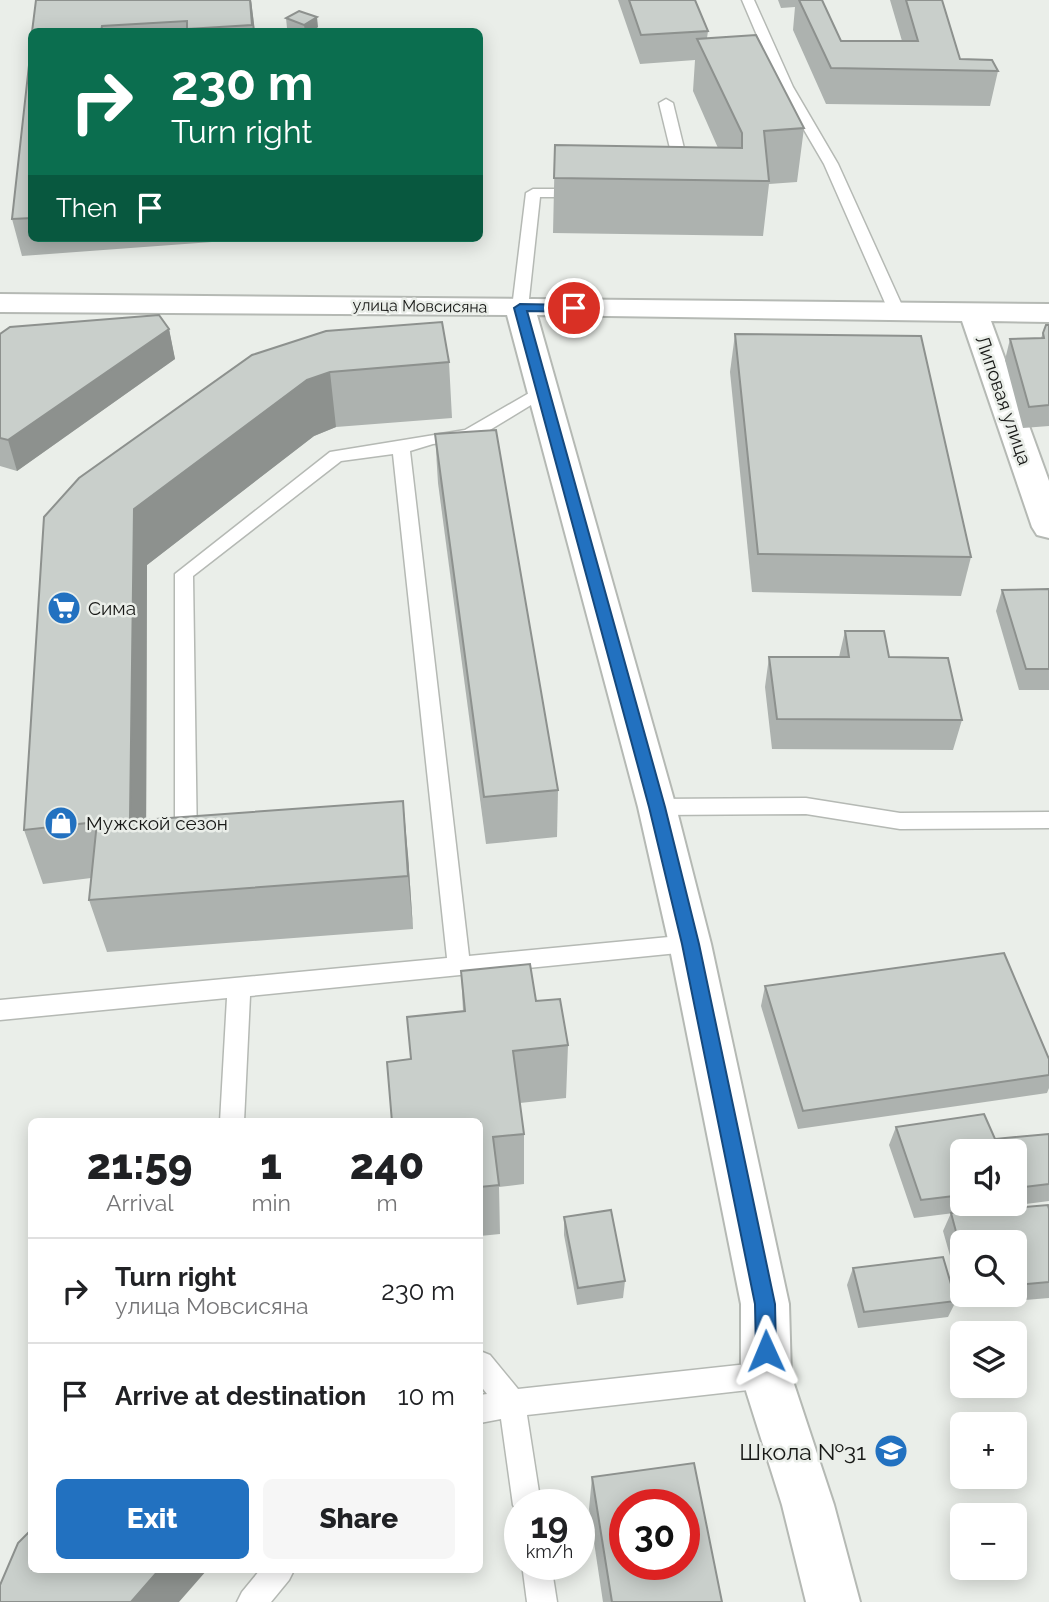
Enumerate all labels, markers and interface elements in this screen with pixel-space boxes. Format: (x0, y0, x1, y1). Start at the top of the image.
text: 230 m (171, 54, 313, 111)
icon: right (56, 56, 147, 147)
text: Turn right (171, 113, 312, 150)
icon: arrive (131, 189, 169, 227)
text: Then (56, 193, 117, 223)
pin (544, 278, 604, 338)
icon: arrive (555, 289, 593, 327)
street label: улица Мовсисяна (353, 295, 487, 317)
street label: Липовая улица (972, 332, 1036, 468)
supermarket icon: Сима (45, 589, 83, 627)
place label: Сима (88, 597, 136, 619)
shop icon: Мужской сезон (42, 804, 80, 842)
place label: Мужской сезон (86, 812, 228, 834)
map controls (950, 1139, 1027, 1580)
button: sound (950, 1139, 1027, 1216)
text: 21:59 (87, 1140, 193, 1189)
text: 1 (260, 1140, 282, 1189)
text: 240 (350, 1140, 424, 1189)
text: Arrival (106, 1189, 173, 1216)
text: min (251, 1189, 291, 1216)
text: m (376, 1189, 398, 1216)
button: search (950, 1230, 1027, 1307)
text: Turn right (115, 1262, 236, 1292)
icon: right (56, 1272, 94, 1310)
text: 230 m (381, 1276, 455, 1306)
text: улица Мовсисяна (115, 1292, 309, 1319)
position arrow (729, 1314, 803, 1388)
button: layers (950, 1321, 1027, 1398)
icon: arrive (56, 1377, 94, 1415)
text: Arrive at destination (115, 1381, 366, 1411)
text: 10 m (397, 1381, 455, 1411)
button: + (950, 1412, 1027, 1489)
school or university icon: Школа №31 (872, 1432, 910, 1470)
place label: Школа №31 (739, 1438, 866, 1465)
button: Exit (56, 1479, 249, 1559)
button: Share (263, 1479, 455, 1559)
speed limit sign: 30 (609, 1489, 700, 1580)
button: − (950, 1503, 1027, 1580)
text: 19 (531, 1505, 568, 1546)
text: km/h (526, 1541, 573, 1562)

